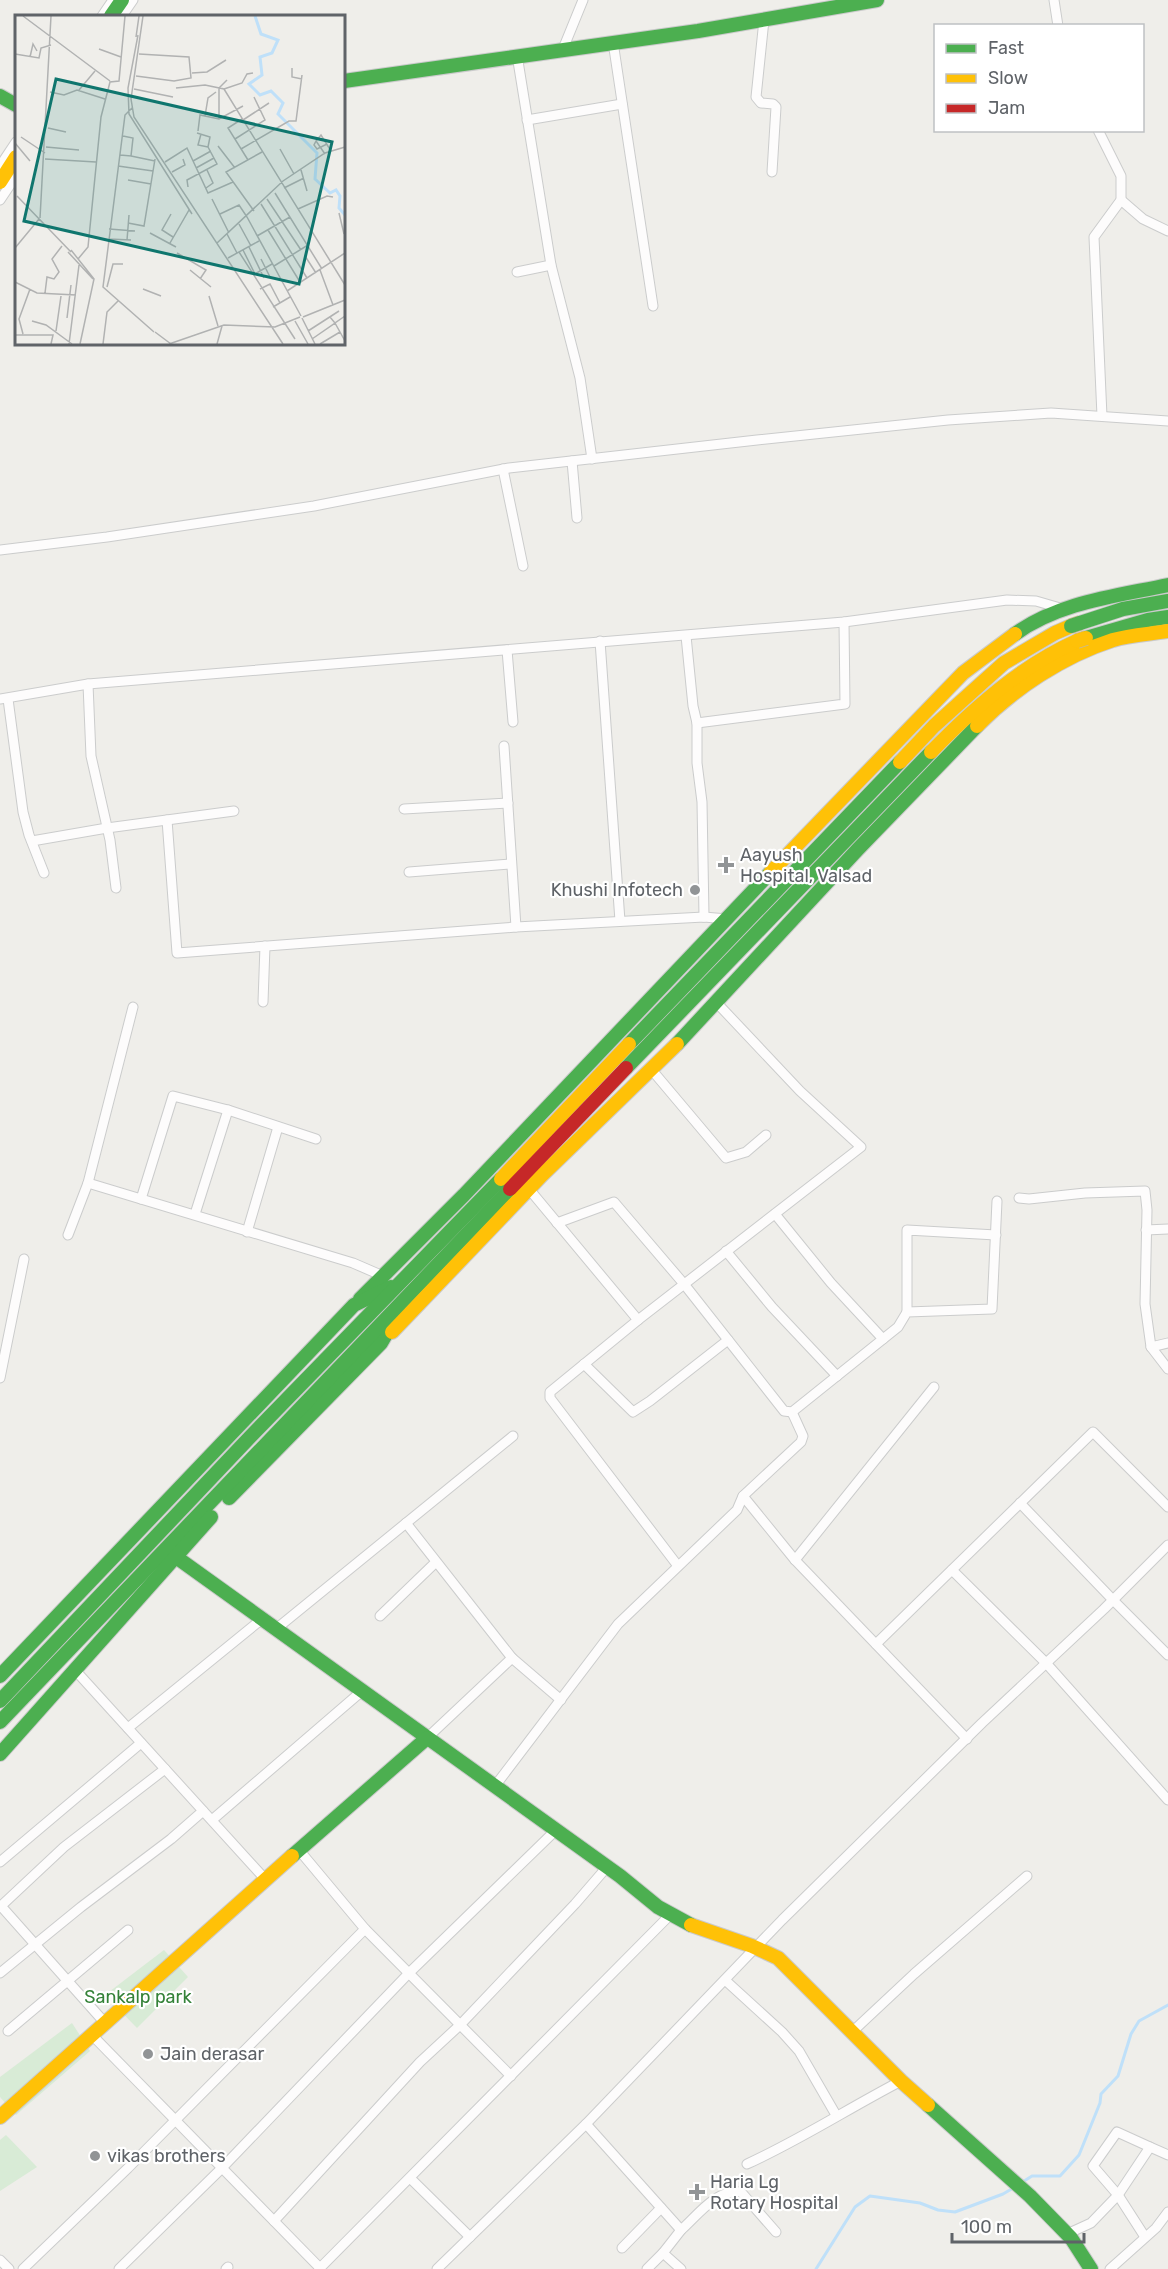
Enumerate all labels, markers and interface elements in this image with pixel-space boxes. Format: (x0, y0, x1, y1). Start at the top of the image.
inset map (15, 15, 345, 345)
legend (934, 24, 1144, 132)
text: Fast (988, 37, 1024, 59)
text: Slow (988, 67, 1028, 89)
text: Jam (988, 97, 1025, 119)
place label: Aayush Hospital, Valsad (740, 844, 872, 887)
marker: Aayush Hospital, Valsad (717, 856, 735, 874)
place label: Khushi Infotech (551, 879, 683, 901)
marker: Khushi Infotech (688, 883, 702, 897)
park label: Sankalp park (84, 1986, 192, 2008)
place label: Jain derasar (160, 2043, 264, 2065)
marker: Jain derasar (141, 2047, 155, 2061)
place label: vikas brothers (107, 2145, 226, 2167)
marker: vikas brothers (88, 2149, 102, 2163)
place label: Haria Lg Rotary Hospital (710, 2171, 838, 2214)
marker: Haria Lg Rotary Hospital (688, 2183, 706, 2201)
scale bar (952, 2206, 1084, 2244)
text: 100 m (961, 2216, 1012, 2238)

